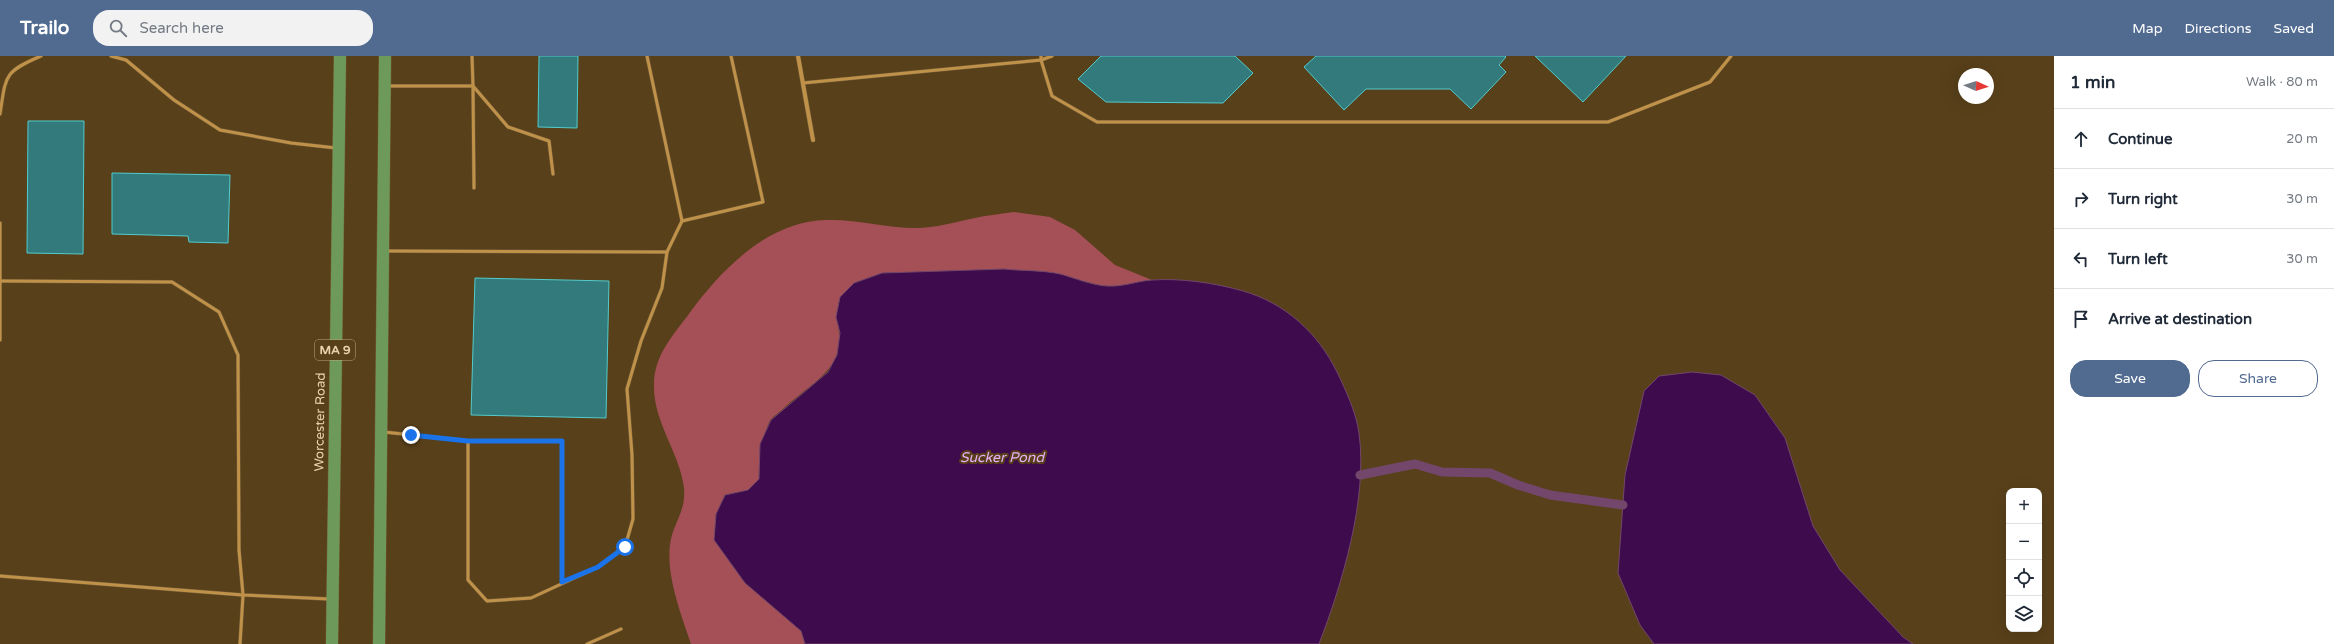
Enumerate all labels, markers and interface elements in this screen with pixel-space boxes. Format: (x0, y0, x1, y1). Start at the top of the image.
search box (93, 10, 373, 46)
text: Trailo (20, 17, 69, 39)
icon: search (107, 17, 129, 39)
text: Search here (139, 19, 224, 37)
text: Map (2132, 20, 2163, 37)
text: Directions (2185, 20, 2252, 37)
text: Saved (2274, 20, 2314, 37)
north arrow (1958, 68, 1994, 104)
text: 1 min (2070, 72, 2115, 93)
text: Walk · 80 m (2246, 74, 2318, 90)
icon: ahead (2070, 128, 2092, 150)
text: Continue (2108, 130, 2172, 148)
text: 20 m (2286, 131, 2318, 147)
icon: right (2070, 188, 2092, 210)
text: Turn right (2108, 190, 2178, 208)
text: 30 m (2286, 191, 2318, 207)
icon: left (2070, 248, 2092, 270)
text: Turn left (2108, 250, 2168, 268)
text: 30 m (2286, 251, 2318, 267)
icon: arrive (2070, 308, 2092, 330)
text: Arrive at destination (2108, 310, 2252, 328)
road number: MA 9 (315, 340, 355, 360)
button: Save (2070, 360, 2190, 397)
button: Share (2198, 360, 2318, 397)
street label: Worcester Road (311, 372, 329, 472)
route end (402, 426, 420, 444)
water label: Sucker Pond (960, 449, 1046, 466)
map controls (2006, 488, 2042, 632)
button: + (2006, 488, 2042, 524)
button: − (2006, 524, 2042, 560)
route start (616, 538, 634, 556)
button: locate (2006, 560, 2042, 596)
button: layers (2006, 596, 2042, 632)

